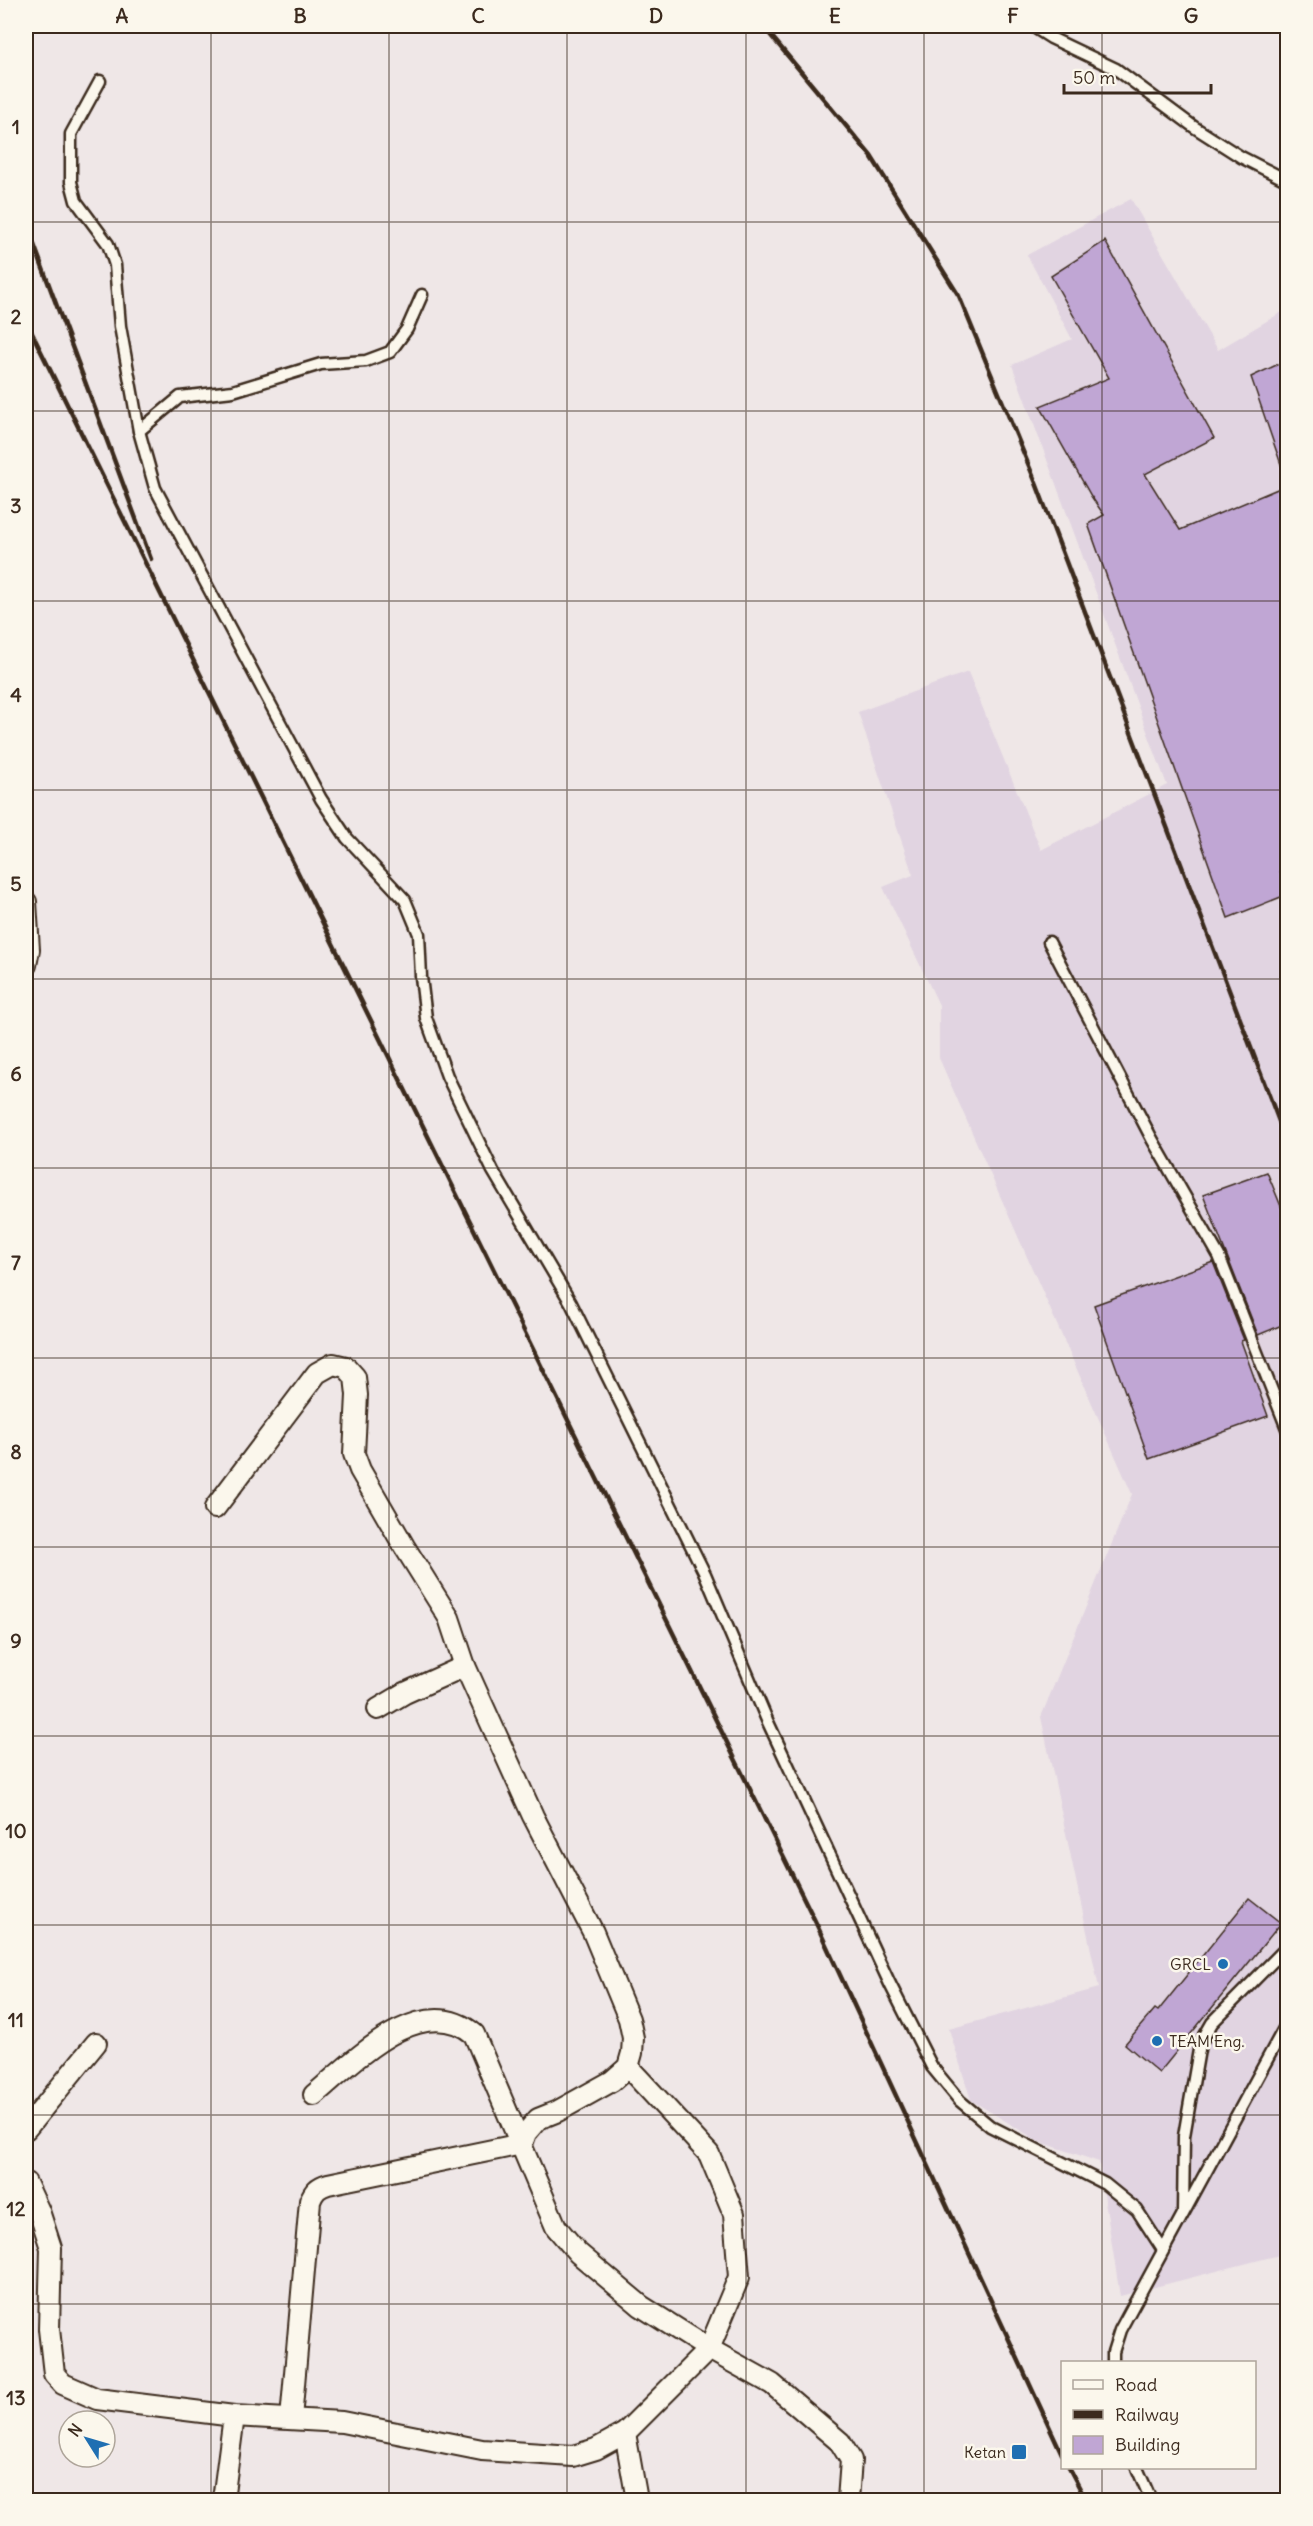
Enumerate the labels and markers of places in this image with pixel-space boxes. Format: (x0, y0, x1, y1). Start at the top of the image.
place label: GRCL (1170, 1954, 1211, 1974)
marker: GRCL (1216, 1957, 1230, 1971)
place label: TEAM Eng. (1169, 2031, 1245, 2051)
marker: TEAM Eng. (1150, 2034, 1164, 2048)
place label: Ketan (964, 2442, 1006, 2462)
marker: Ketan (1010, 2443, 1028, 2461)

